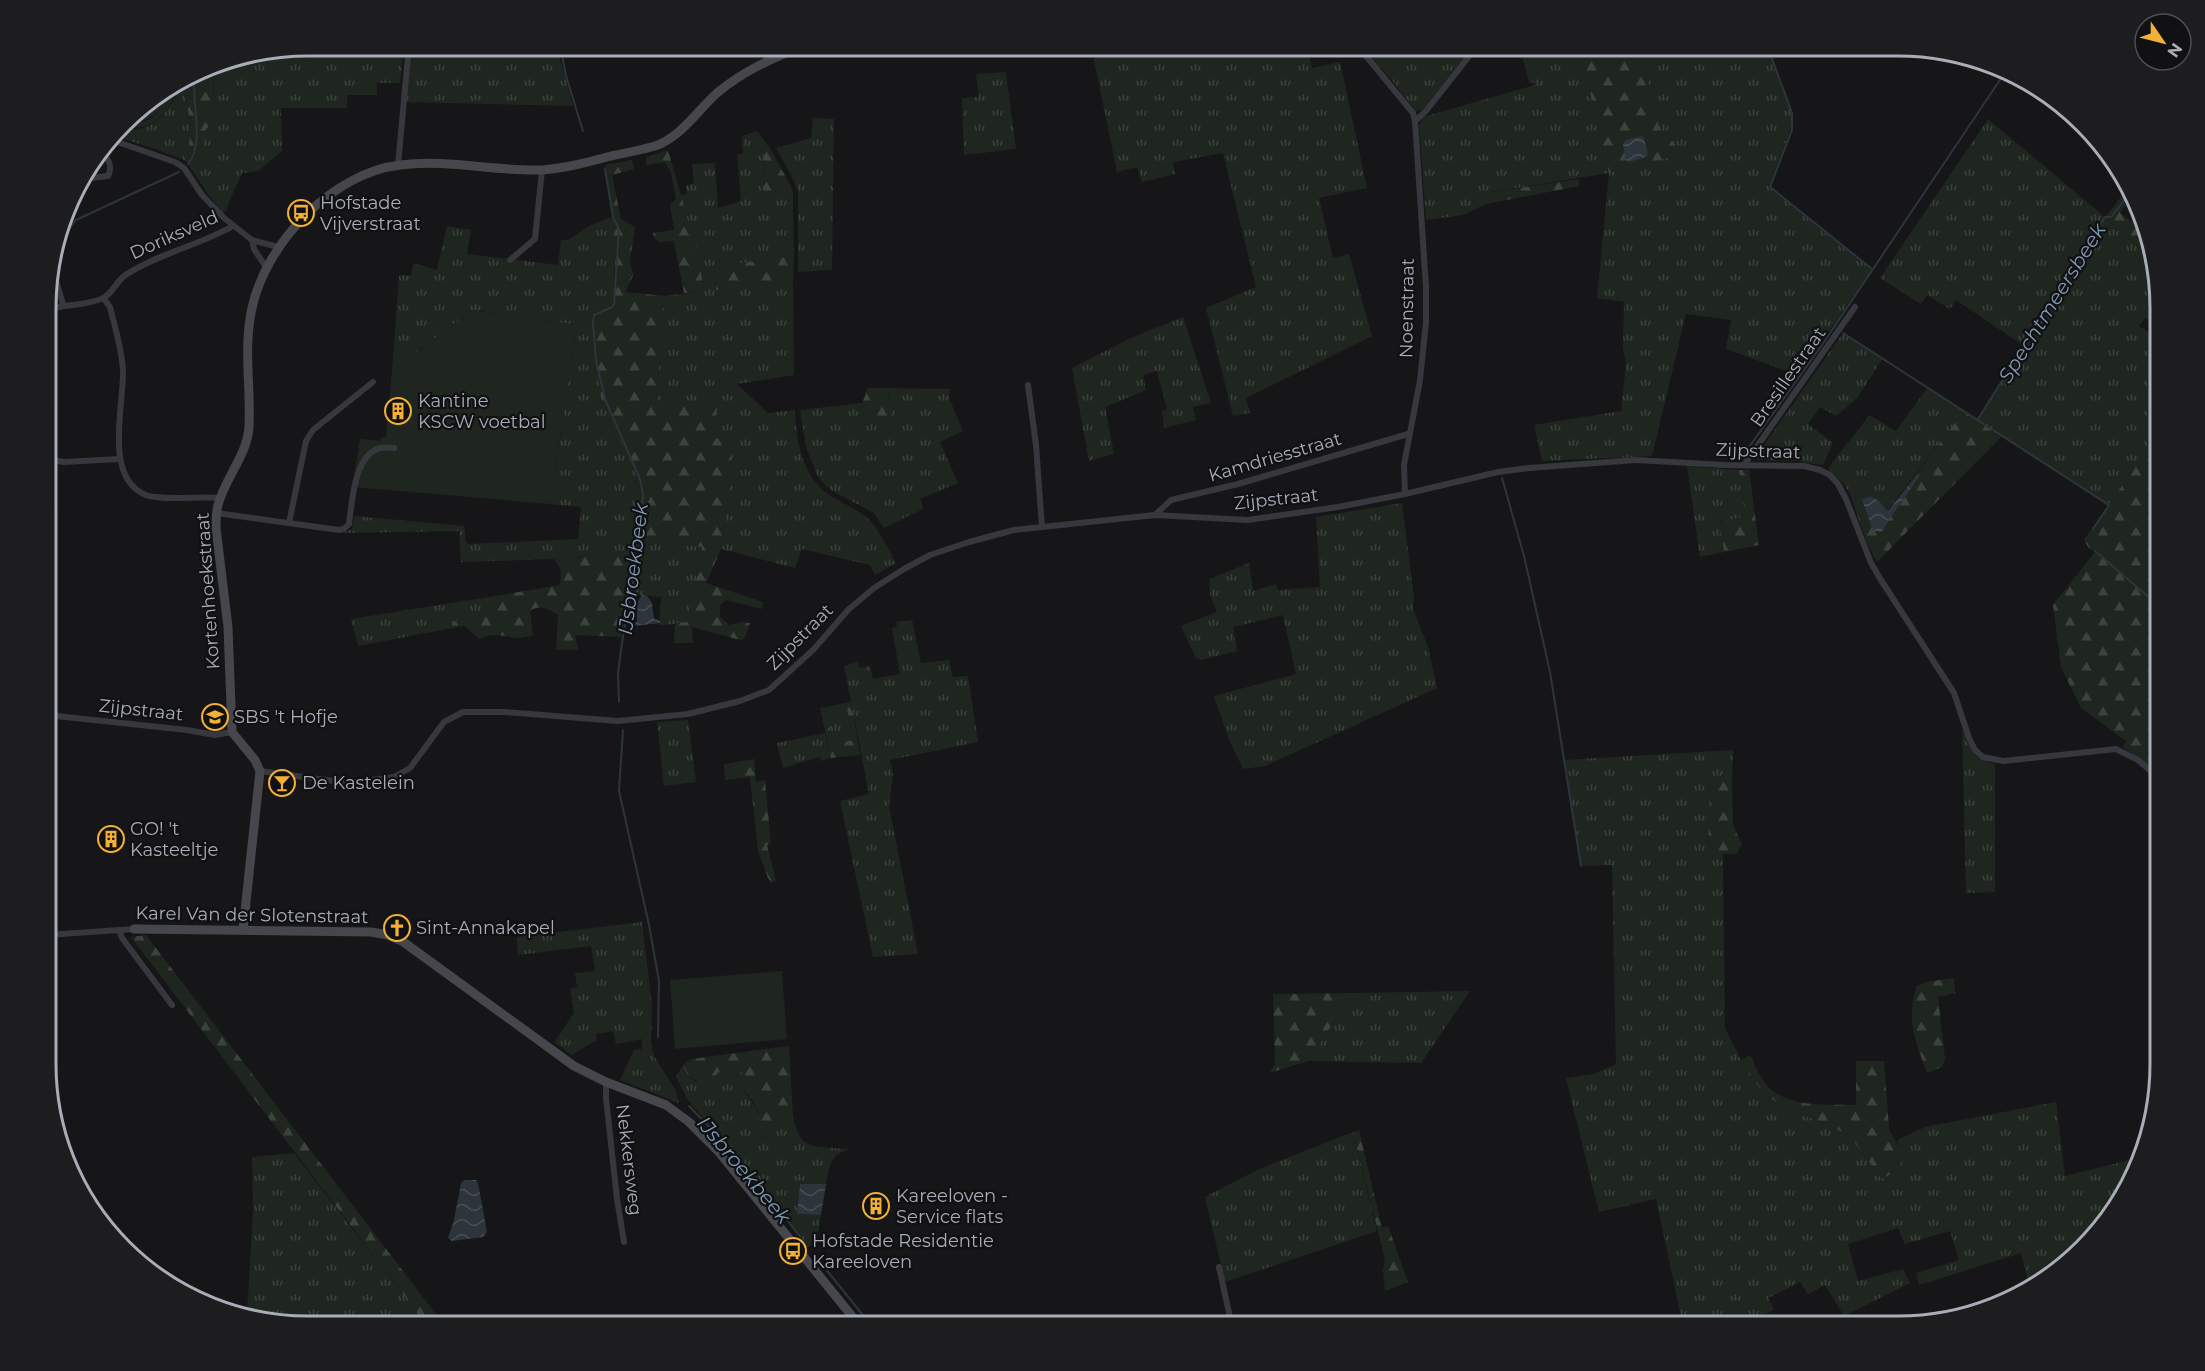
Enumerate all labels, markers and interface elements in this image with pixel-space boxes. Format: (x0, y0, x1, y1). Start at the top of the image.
north arrow (2133, 12, 2193, 72)
text: N (2163, 40, 2186, 61)
place label: Hofstade Vijverstraat (320, 192, 421, 235)
bus stop icon: Hofstade Vijverstraat (286, 198, 316, 228)
street label: Doriksveld (126, 206, 222, 264)
water label: Spechtmeersbeek (1993, 218, 2111, 387)
street label: Noenstraat (1395, 258, 1419, 358)
street label: Bresillestraat (1746, 323, 1830, 431)
place label: Kantine KSCW voetbal (418, 390, 546, 433)
building icon: Kantine KSCW voetbal (383, 396, 413, 426)
street label: Kamdriesstraat (1206, 428, 1344, 486)
street label: Zijpstraat (1715, 439, 1801, 463)
street label: Zijpstraat (1233, 484, 1319, 514)
water label: IJsbroekbeek (613, 500, 653, 636)
street label: Kortenhoekstraat (192, 512, 224, 670)
street label: Zijpstraat (762, 599, 838, 675)
street label: Zijpstraat (98, 695, 184, 725)
school or university icon: SBS 't Hofje (200, 702, 230, 732)
place label: SBS 't Hofje (234, 706, 338, 728)
bar icon: De Kastelein (267, 768, 297, 798)
place label: De Kastelein (302, 772, 415, 794)
place label: GO! 't Kasteeltje (130, 818, 219, 861)
building icon: GO! 't Kasteeltje (96, 824, 126, 854)
street label: Karel Van der Slotenstraat (135, 902, 369, 928)
church icon: Sint-Annakapel (382, 913, 412, 943)
place label: Sint-Annakapel (416, 917, 555, 939)
street label: Nekkersweg (611, 1103, 647, 1217)
water label: IJsbroekbeek (692, 1111, 797, 1230)
place label: Kareeloven - Service flats (896, 1185, 1008, 1228)
building icon: Kareeloven - Service flats (861, 1191, 891, 1221)
place label: Hofstade Residentie Kareeloven (812, 1230, 994, 1273)
bus stop icon: Hofstade Residentie Kareeloven (778, 1236, 808, 1266)

